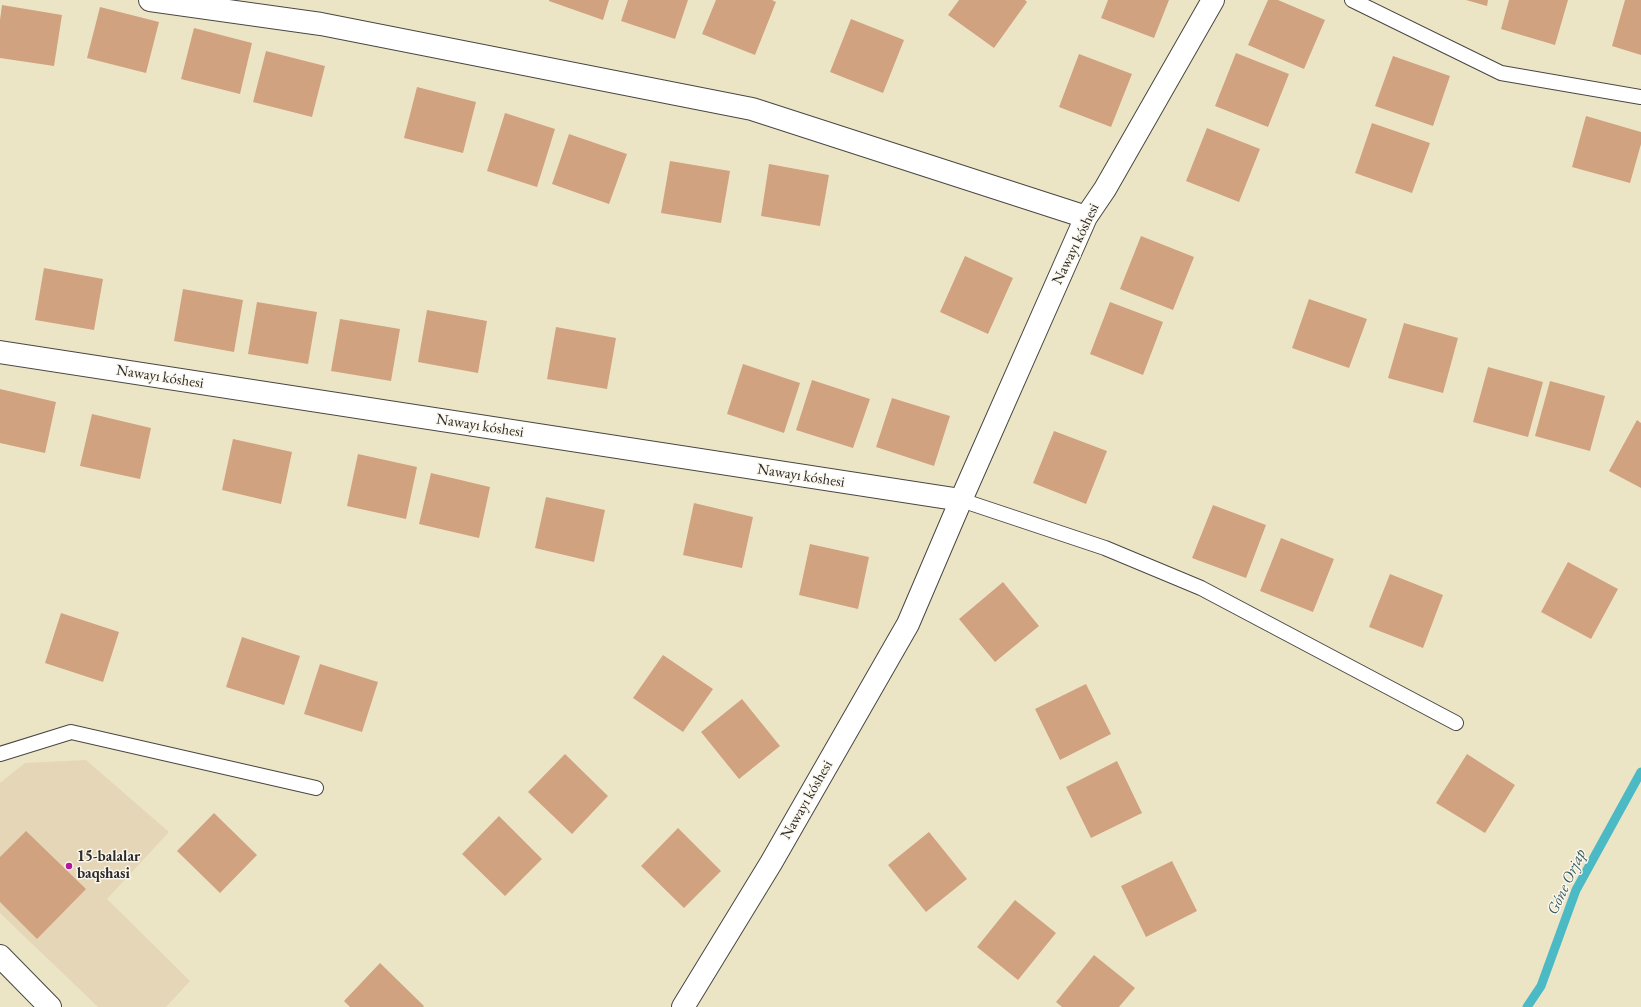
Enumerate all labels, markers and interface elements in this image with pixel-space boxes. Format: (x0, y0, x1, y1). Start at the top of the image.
street label: Nawayı kóshesi (1049, 200, 1103, 288)
street label: Nawayı kóshesi (115, 361, 205, 393)
street label: Nawayı kóshesi (435, 410, 525, 442)
street label: Nawayı kóshesi (756, 460, 846, 492)
street label: Nawayı kóshesi (777, 757, 837, 843)
water label: Góne Orjap (1543, 846, 1591, 918)
place label: 15-balalar baqshasi (77, 848, 140, 883)
marker: 15-balalar baqshasi (64, 861, 74, 871)

